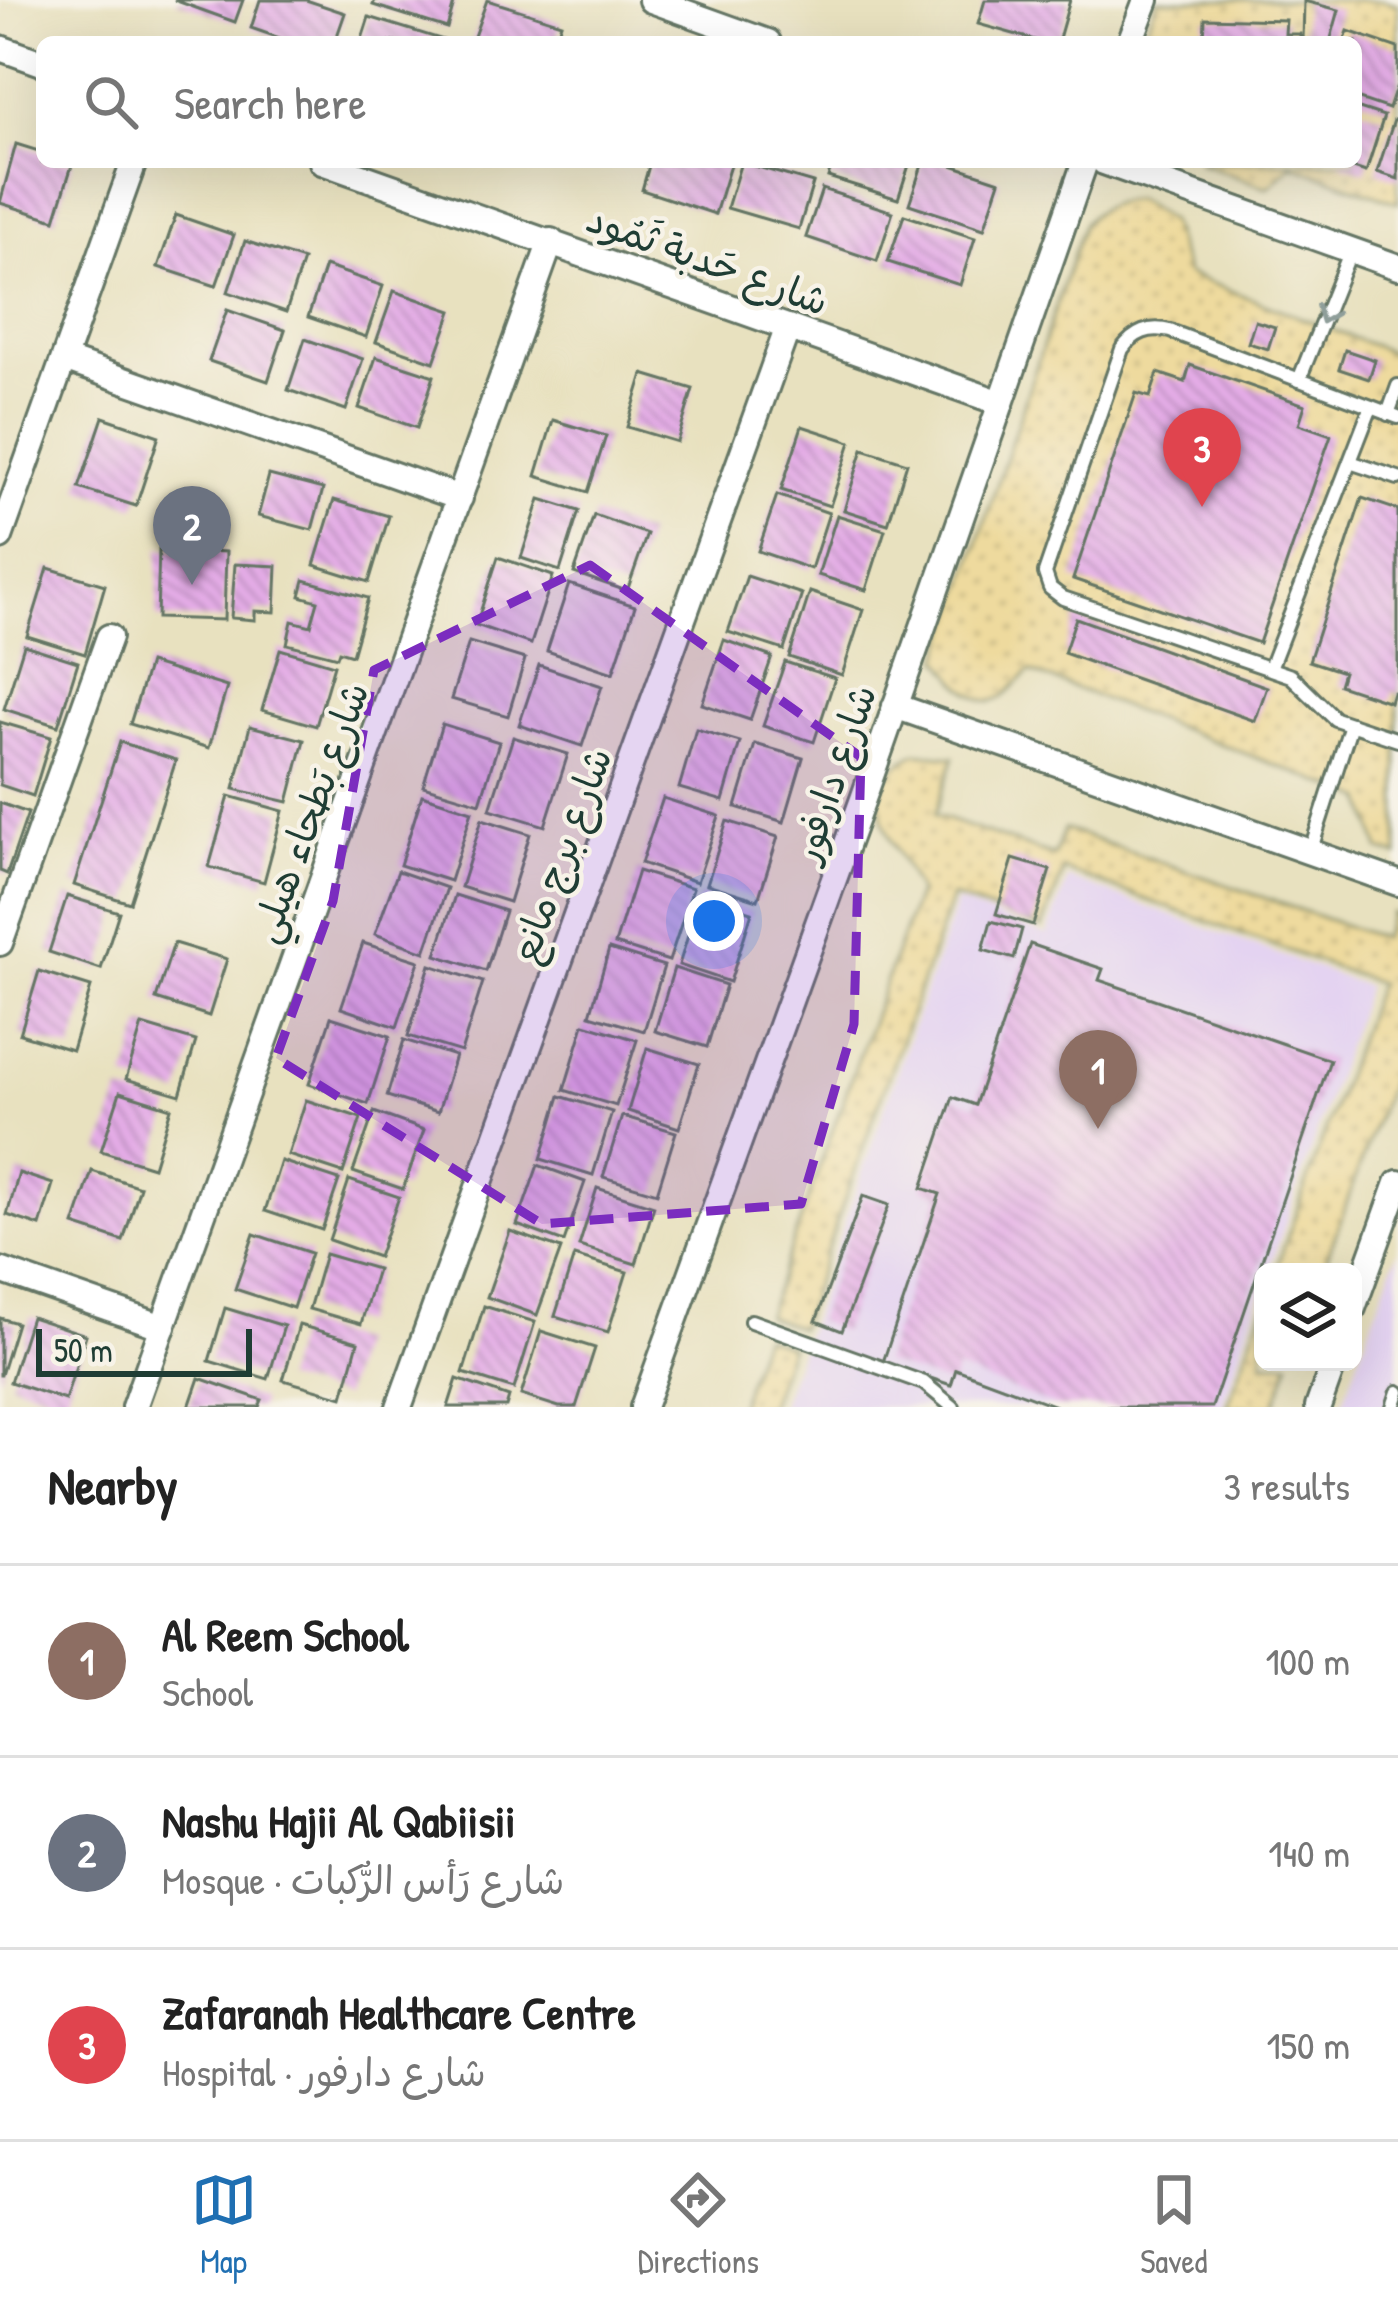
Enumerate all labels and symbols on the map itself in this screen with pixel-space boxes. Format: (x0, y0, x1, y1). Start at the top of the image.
street label: شارع حَدبة ثَمُود (579, 191, 836, 329)
one-way arrow (1315, 304, 1339, 325)
pin: 3 (1163, 408, 1241, 507)
pin: 2 (153, 486, 231, 585)
street label: شارع بَطحاء هيلي (237, 674, 388, 952)
street label: شارع دارفور (777, 677, 890, 872)
street label: شارع برج مانع (496, 740, 625, 971)
your location (684, 891, 744, 951)
pin: 1 (1059, 1030, 1137, 1129)
scale bar (36, 1323, 252, 1376)

